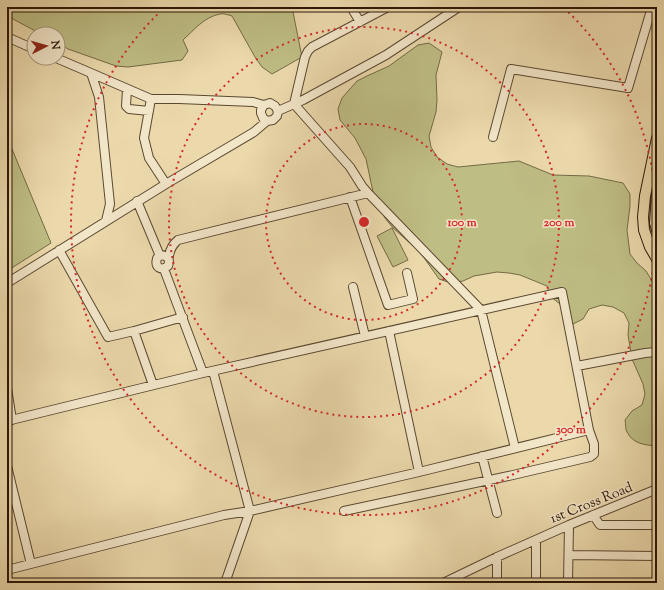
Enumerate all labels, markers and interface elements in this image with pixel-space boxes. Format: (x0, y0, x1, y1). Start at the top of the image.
north arrow (26, 26, 66, 66)
text: N (46, 39, 63, 50)
text: 100 m (446, 214, 477, 232)
text: 200 m (544, 214, 574, 232)
centre of rings (357, 215, 371, 229)
text: 300 m (556, 421, 586, 439)
street label: 1st Cross Road (547, 478, 636, 530)

